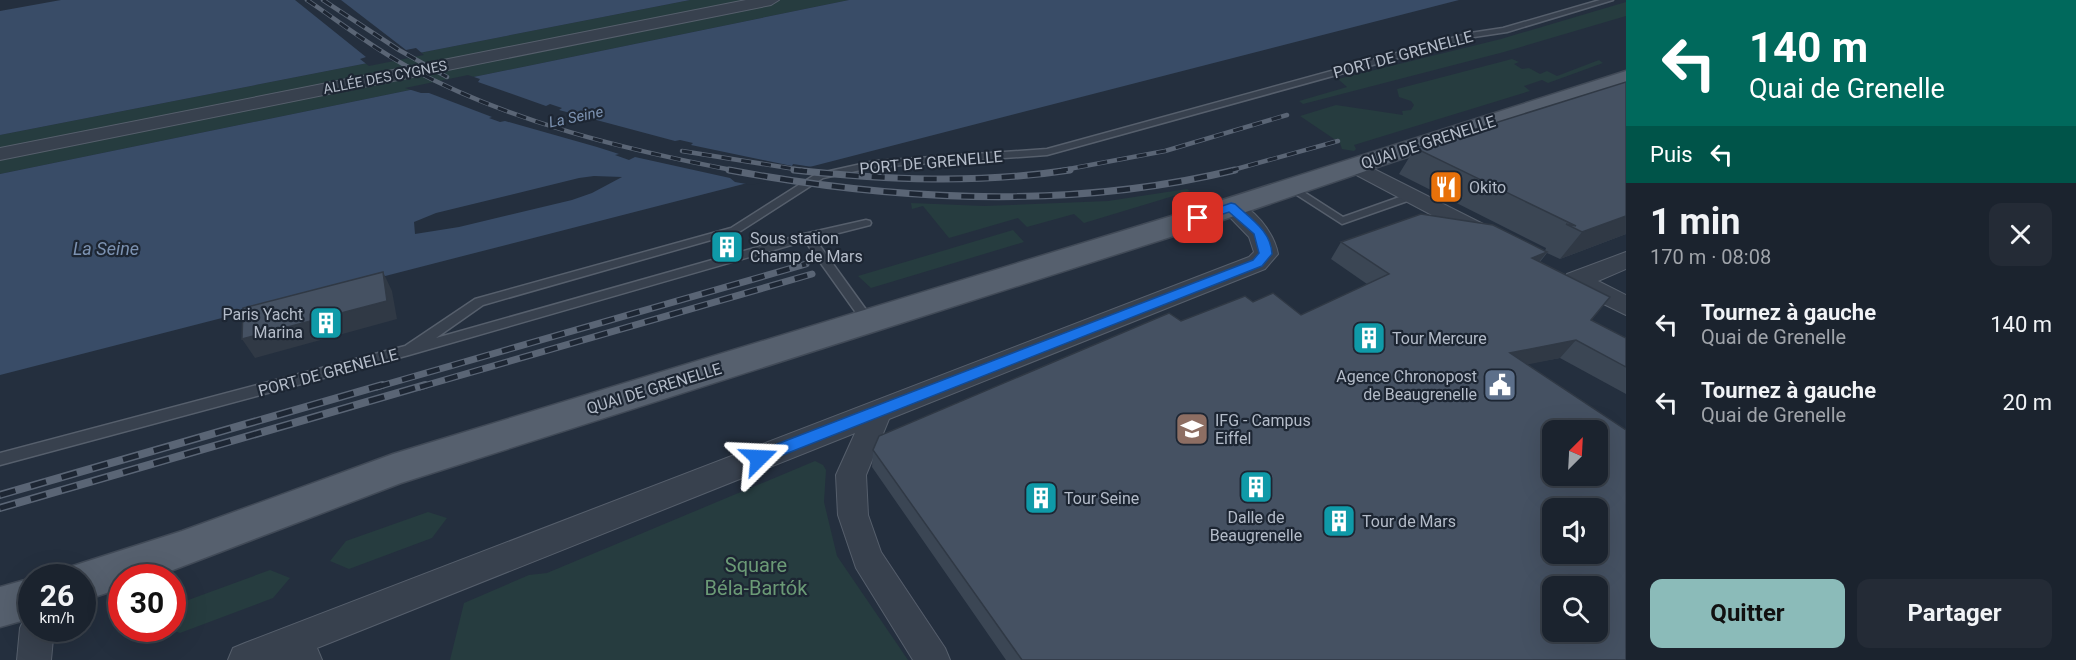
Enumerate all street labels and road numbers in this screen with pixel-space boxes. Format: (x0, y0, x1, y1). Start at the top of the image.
street label: PORT DE GRENELLE (1331, 27, 1475, 82)
street label: ALLÉE DES CYGNES (322, 56, 448, 97)
street label: QUAI DE GRENELLE (1359, 112, 1498, 173)
street label: PORT DE GRENELLE (859, 147, 1003, 178)
street label: PORT DE GRENELLE (256, 345, 400, 400)
street label: QUAI DE GRENELLE (584, 359, 724, 418)

